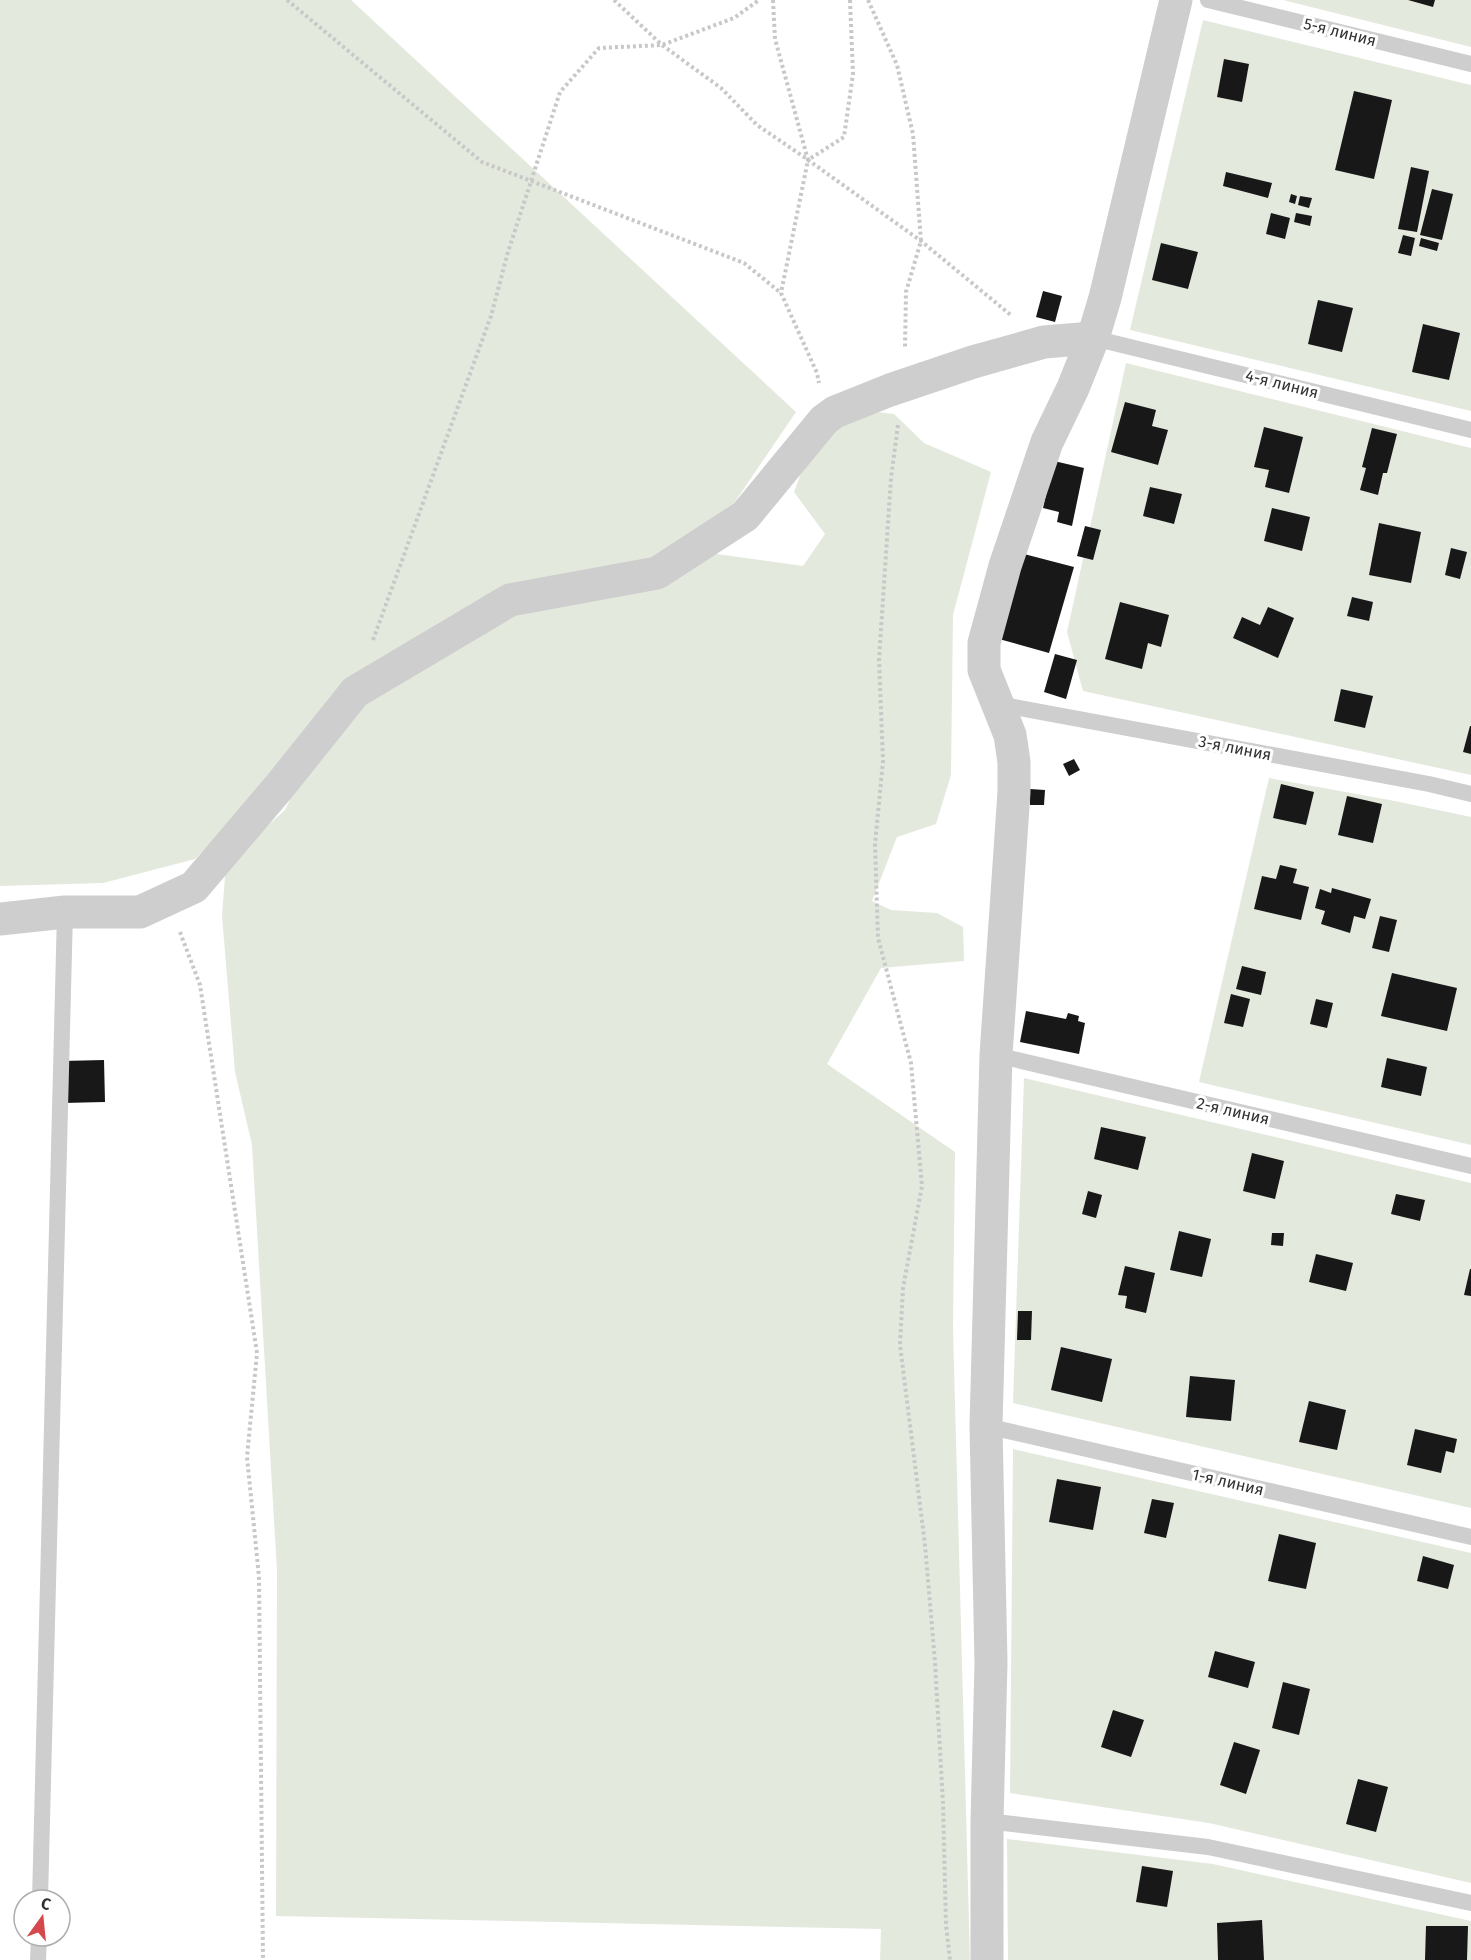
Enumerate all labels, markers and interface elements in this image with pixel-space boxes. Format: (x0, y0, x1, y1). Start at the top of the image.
street label: 5-я линия (1302, 14, 1378, 50)
street label: 4-я линия (1244, 366, 1320, 402)
street label: 3-я линия (1197, 732, 1273, 764)
street label: 2-я линия (1195, 1093, 1271, 1129)
street label: 1-я линия (1190, 1465, 1266, 1499)
north arrow (12, 1888, 72, 1948)
text: С (39, 1894, 53, 1915)

